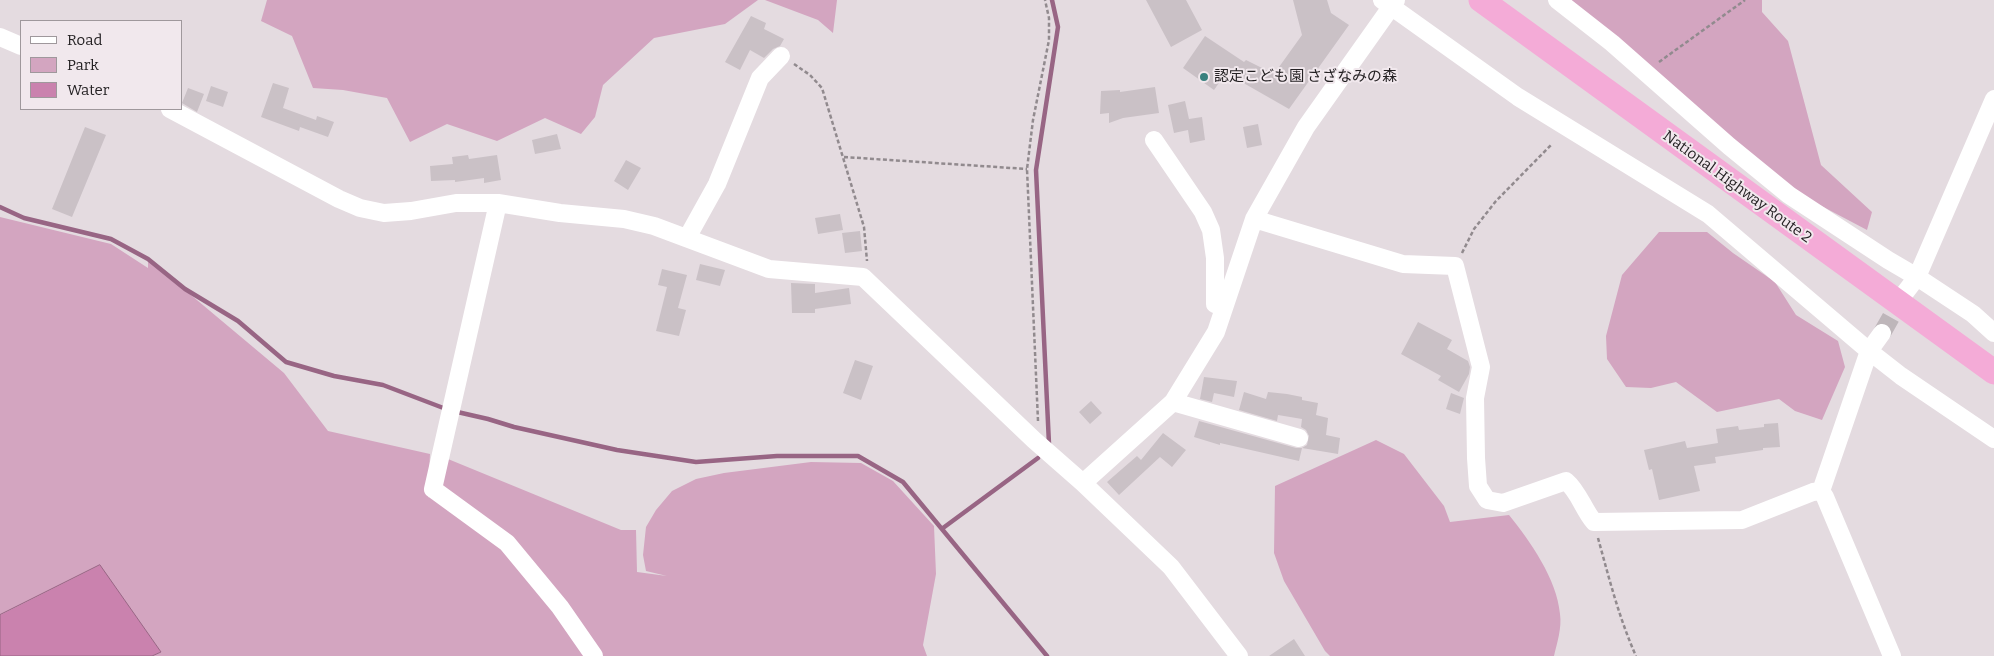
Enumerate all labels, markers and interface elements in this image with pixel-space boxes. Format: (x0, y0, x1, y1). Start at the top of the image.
legend (20, 20, 182, 110)
text: Road (67, 31, 102, 49)
text: Park (67, 56, 99, 74)
place label: 認定こども園 さざなみの森 (1214, 68, 1397, 86)
marker: 認定こども園 さざなみの森 (1198, 71, 1210, 83)
text: Water (67, 81, 109, 99)
street label: National Highway Route 2 (1659, 127, 1815, 247)

